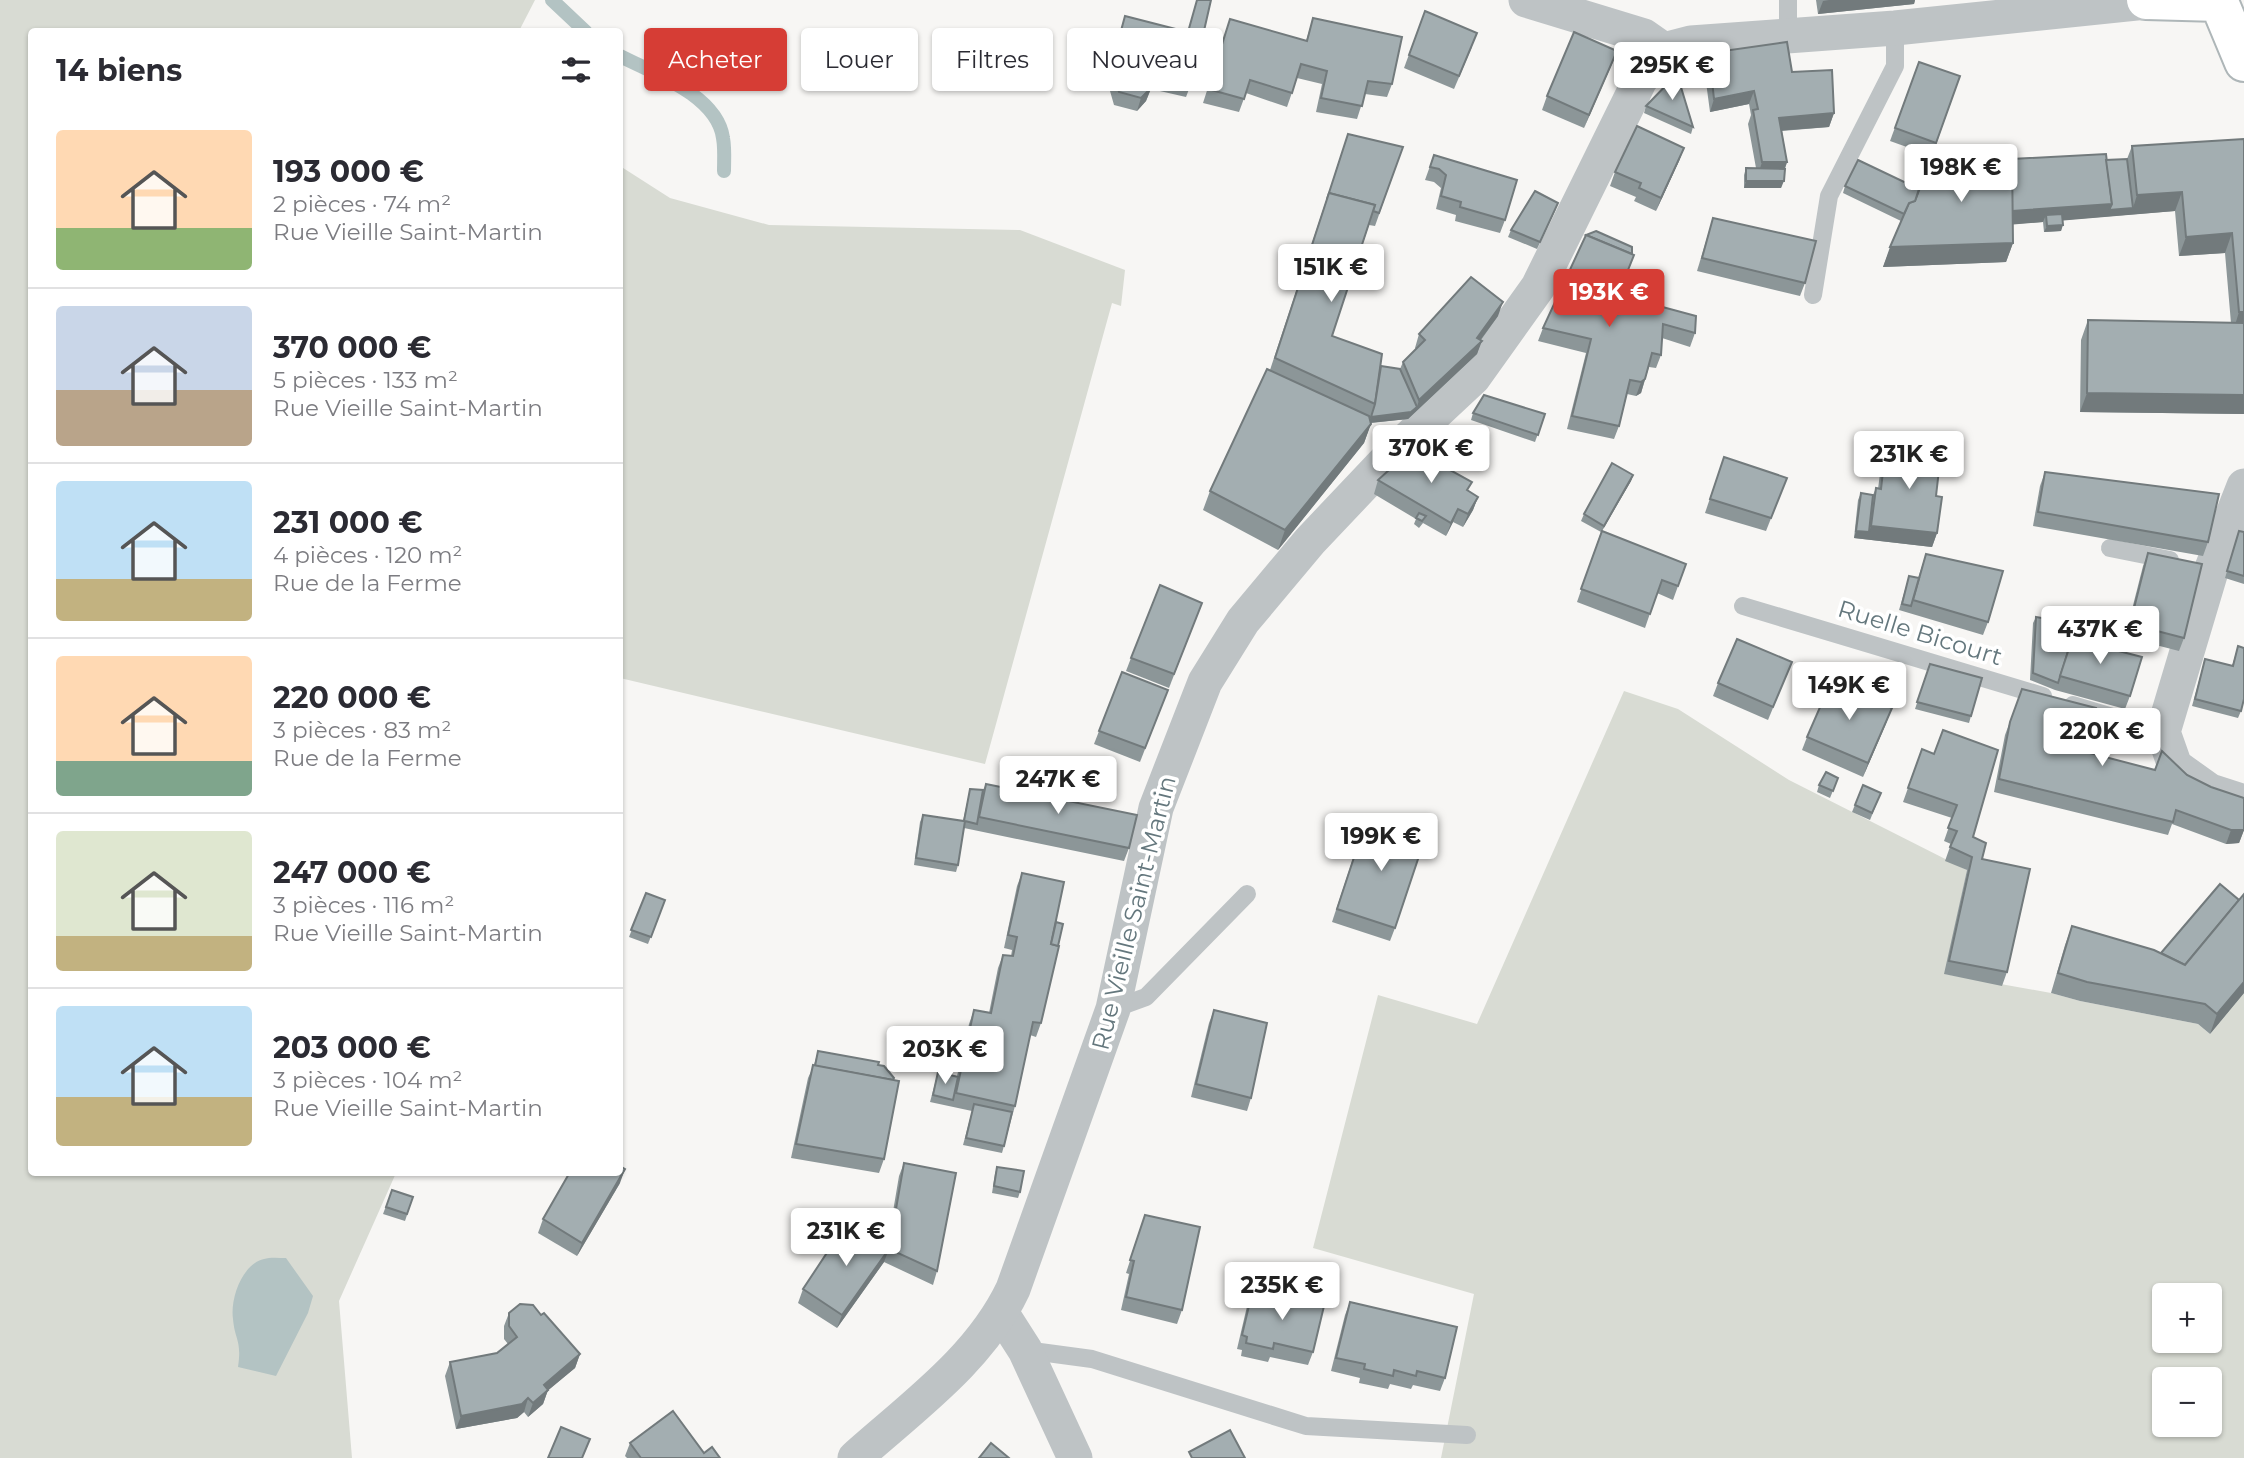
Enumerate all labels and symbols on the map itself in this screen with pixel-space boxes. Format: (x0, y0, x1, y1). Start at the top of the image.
pin: 295K € (1615, 42, 1729, 102)
pin: 198K € (1904, 144, 2018, 204)
pin: 151K € (1274, 244, 1388, 304)
pin: 193K € (1552, 270, 1666, 329)
pin: 370K € (1374, 426, 1488, 485)
pin: 231K € (1852, 432, 1966, 491)
street label: Ruelle Bicourt (1834, 594, 2006, 671)
pin: 437K € (2043, 606, 2157, 666)
pin: 149K € (1792, 662, 1906, 722)
pin: 220K € (2045, 708, 2159, 768)
pin: 247K € (1001, 756, 1115, 816)
street label: Rue Vieille Saint-Martin (1085, 773, 1182, 1053)
pin: 199K € (1324, 814, 1438, 873)
pin: 203K € (888, 1026, 1002, 1086)
pin: 231K € (789, 1208, 903, 1268)
pin: 235K € (1225, 1262, 1339, 1322)

